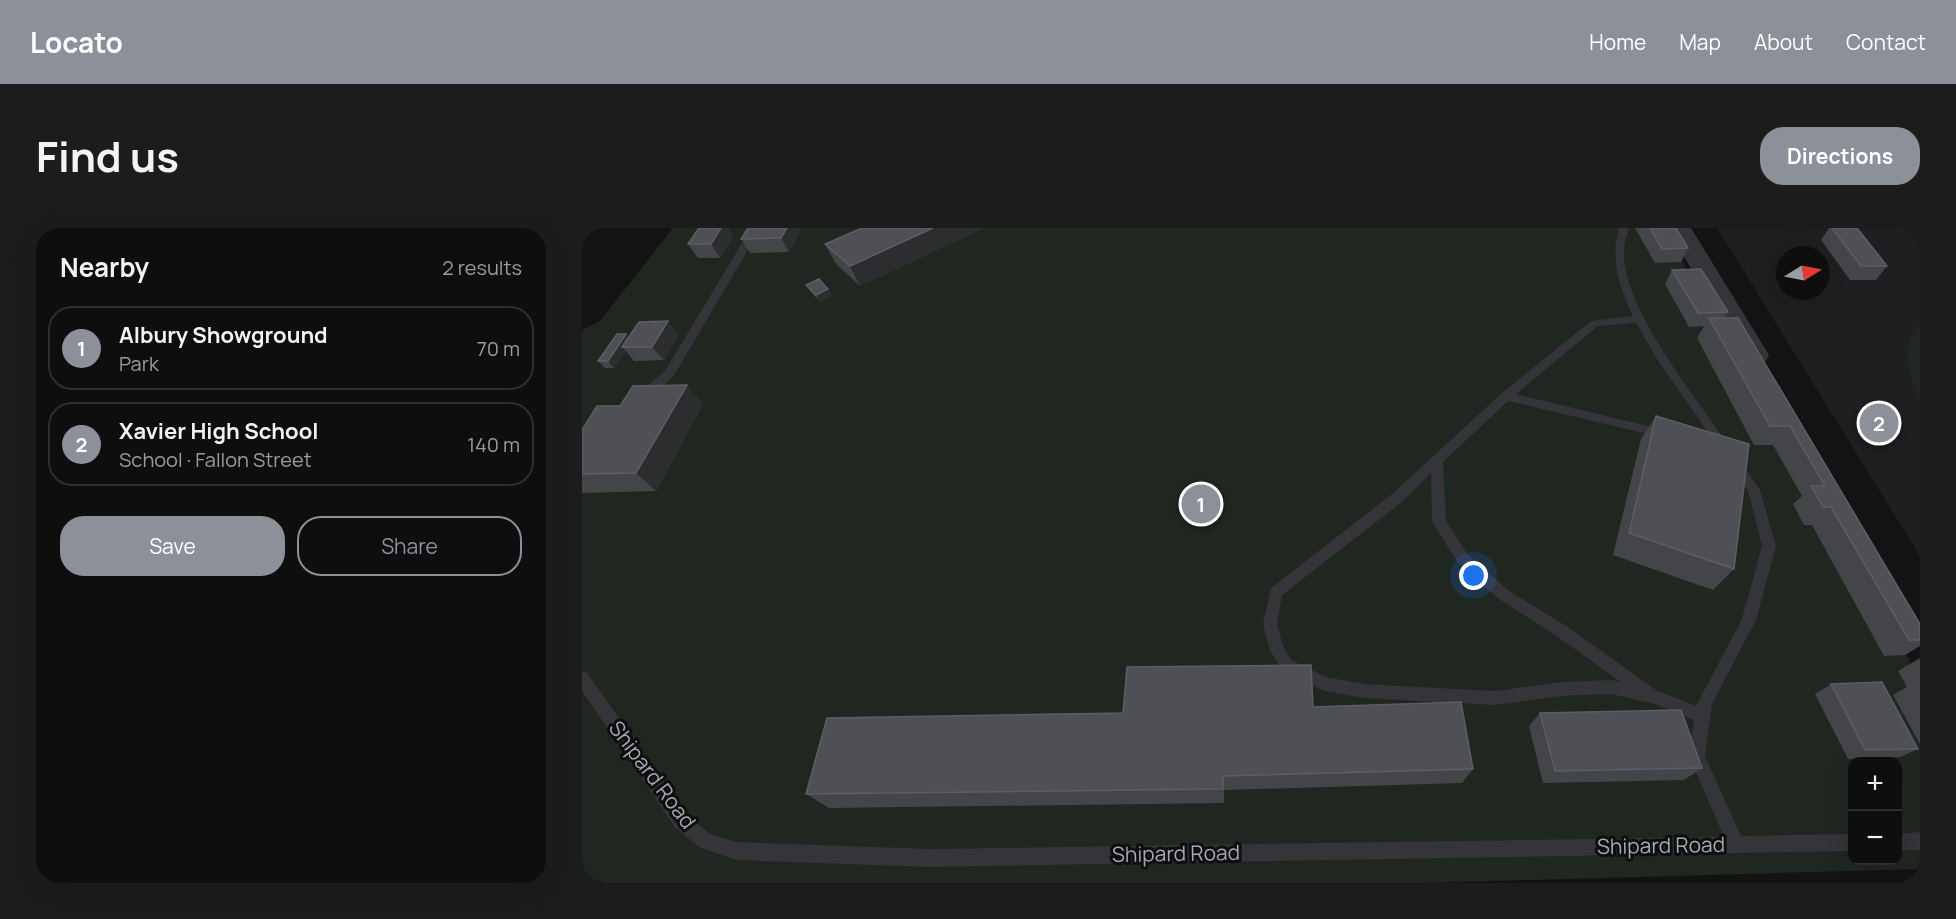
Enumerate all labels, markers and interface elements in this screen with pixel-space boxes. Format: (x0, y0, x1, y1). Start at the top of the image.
text: Locato (30, 23, 123, 61)
text: Home (1589, 28, 1646, 56)
text: Map (1679, 28, 1721, 56)
text: About (1754, 28, 1813, 56)
text: Contact (1846, 28, 1926, 56)
text: Find us (36, 127, 179, 185)
button: Directions (1760, 127, 1920, 185)
north arrow (1776, 246, 1830, 300)
text: Nearby (60, 249, 149, 285)
text: 2 results (442, 254, 522, 281)
text: Albury Showground (119, 320, 328, 350)
text: 1 (77, 335, 86, 362)
text: 70 m (477, 335, 520, 362)
text: Park (119, 350, 159, 377)
pin: 2 (1860, 400, 1898, 446)
text: Xavier High School (119, 416, 318, 446)
text: 2 (76, 431, 87, 458)
text: 140 m (467, 431, 520, 458)
text: School · Fallon Street (119, 446, 312, 473)
pin: 1 (1182, 482, 1220, 526)
button: Save (60, 516, 285, 576)
button: Share (297, 516, 522, 576)
your location (1459, 561, 1488, 590)
street label: Shipard Road (603, 715, 703, 834)
map controls (1848, 757, 1902, 865)
button: + (1848, 757, 1902, 811)
button: − (1848, 811, 1902, 865)
street label: Shipard Road (1597, 830, 1725, 860)
street label: Shipard Road (1112, 838, 1240, 868)

